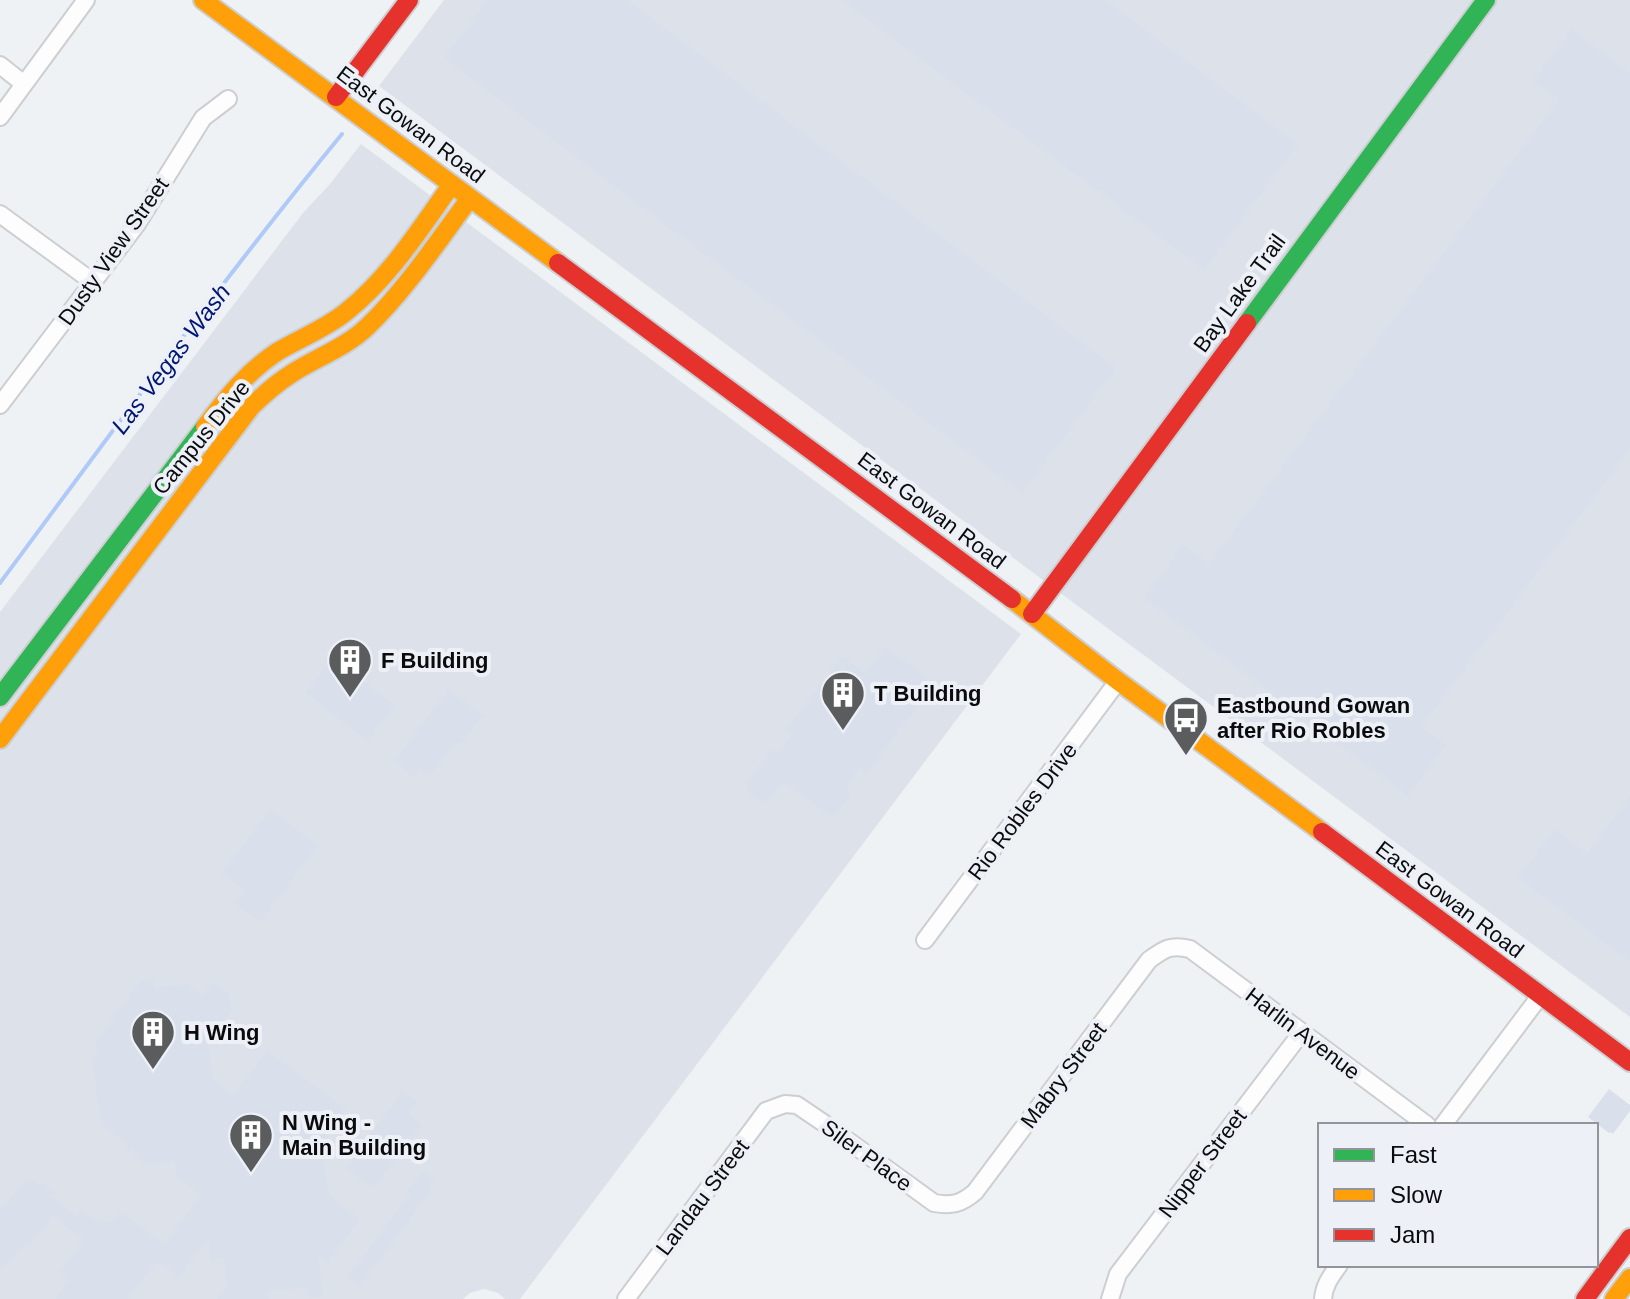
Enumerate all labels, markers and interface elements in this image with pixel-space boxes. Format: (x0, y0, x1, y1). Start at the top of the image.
street label: East Gowan Road (332, 61, 490, 188)
street label: Dusty View Street (53, 173, 174, 330)
street label: Bay Lake Trail (1188, 230, 1290, 357)
water label: Las Vegas Wash (106, 279, 236, 439)
street label: Campus Drive (148, 375, 255, 499)
street label: East Gowan Road (853, 447, 1011, 574)
building icon: F Building (326, 636, 374, 699)
place label: F Building (381, 648, 489, 673)
building icon: T Building (819, 669, 867, 732)
place label: T Building (874, 681, 982, 706)
place label: Eastbound Gowan after Rio Robles (1217, 693, 1410, 743)
bus stop icon: Eastbound Gowan after Rio Robles (1162, 694, 1210, 757)
street label: Rio Robles Drive (963, 738, 1082, 885)
street label: East Gowan Road (1371, 836, 1529, 963)
street label: Harlin Avenue (1241, 982, 1365, 1084)
building icon: H Wing (129, 1008, 177, 1071)
street label: Mabry Street (1016, 1017, 1111, 1133)
place label: H Wing (184, 1020, 260, 1045)
street label: Nipper Street (1153, 1104, 1251, 1223)
place label: N Wing - Main Building (282, 1110, 426, 1160)
building icon: N Wing - Main Building (227, 1111, 275, 1174)
street label: Siler Place (817, 1114, 917, 1196)
legend (1318, 1123, 1598, 1267)
street label: Landau Street (651, 1135, 754, 1260)
text: Fast (1390, 1141, 1437, 1168)
text: Slow (1390, 1181, 1443, 1208)
text: Jam (1390, 1221, 1435, 1248)

